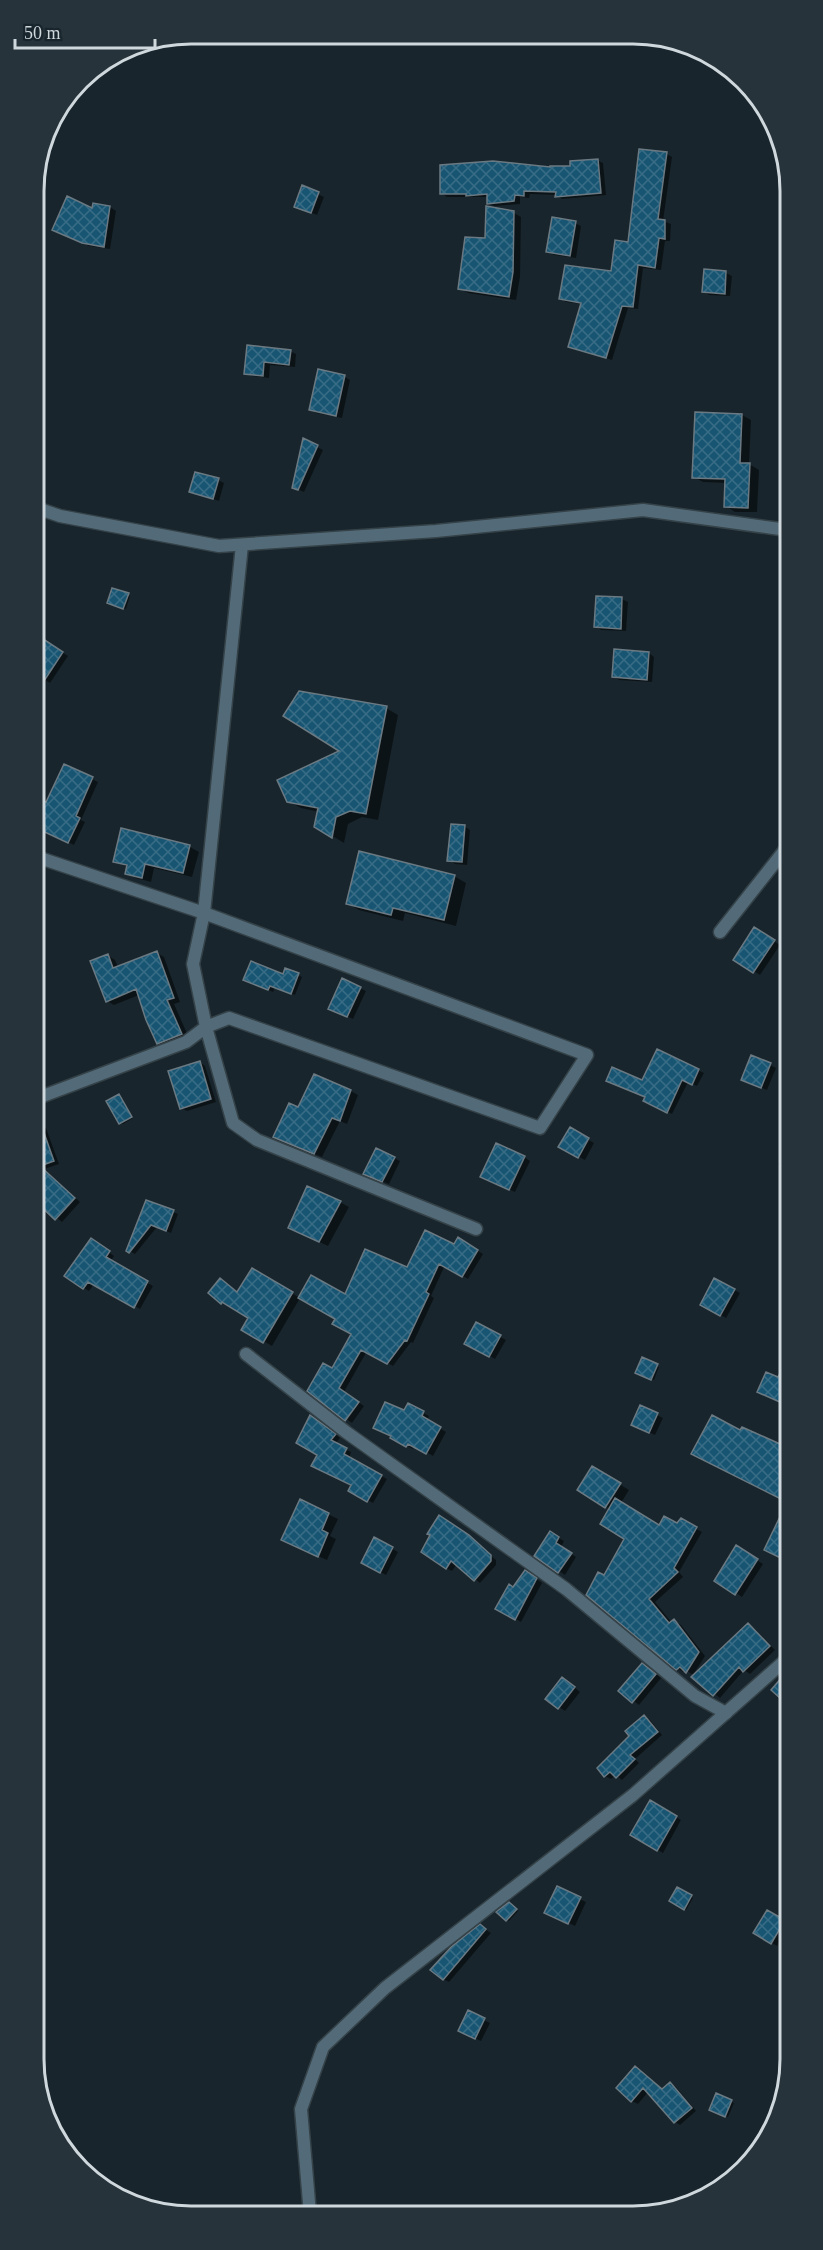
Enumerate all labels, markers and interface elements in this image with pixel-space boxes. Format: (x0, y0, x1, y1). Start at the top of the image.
scale bar (15, 12, 154, 50)
text: 50 m (24, 23, 61, 43)

